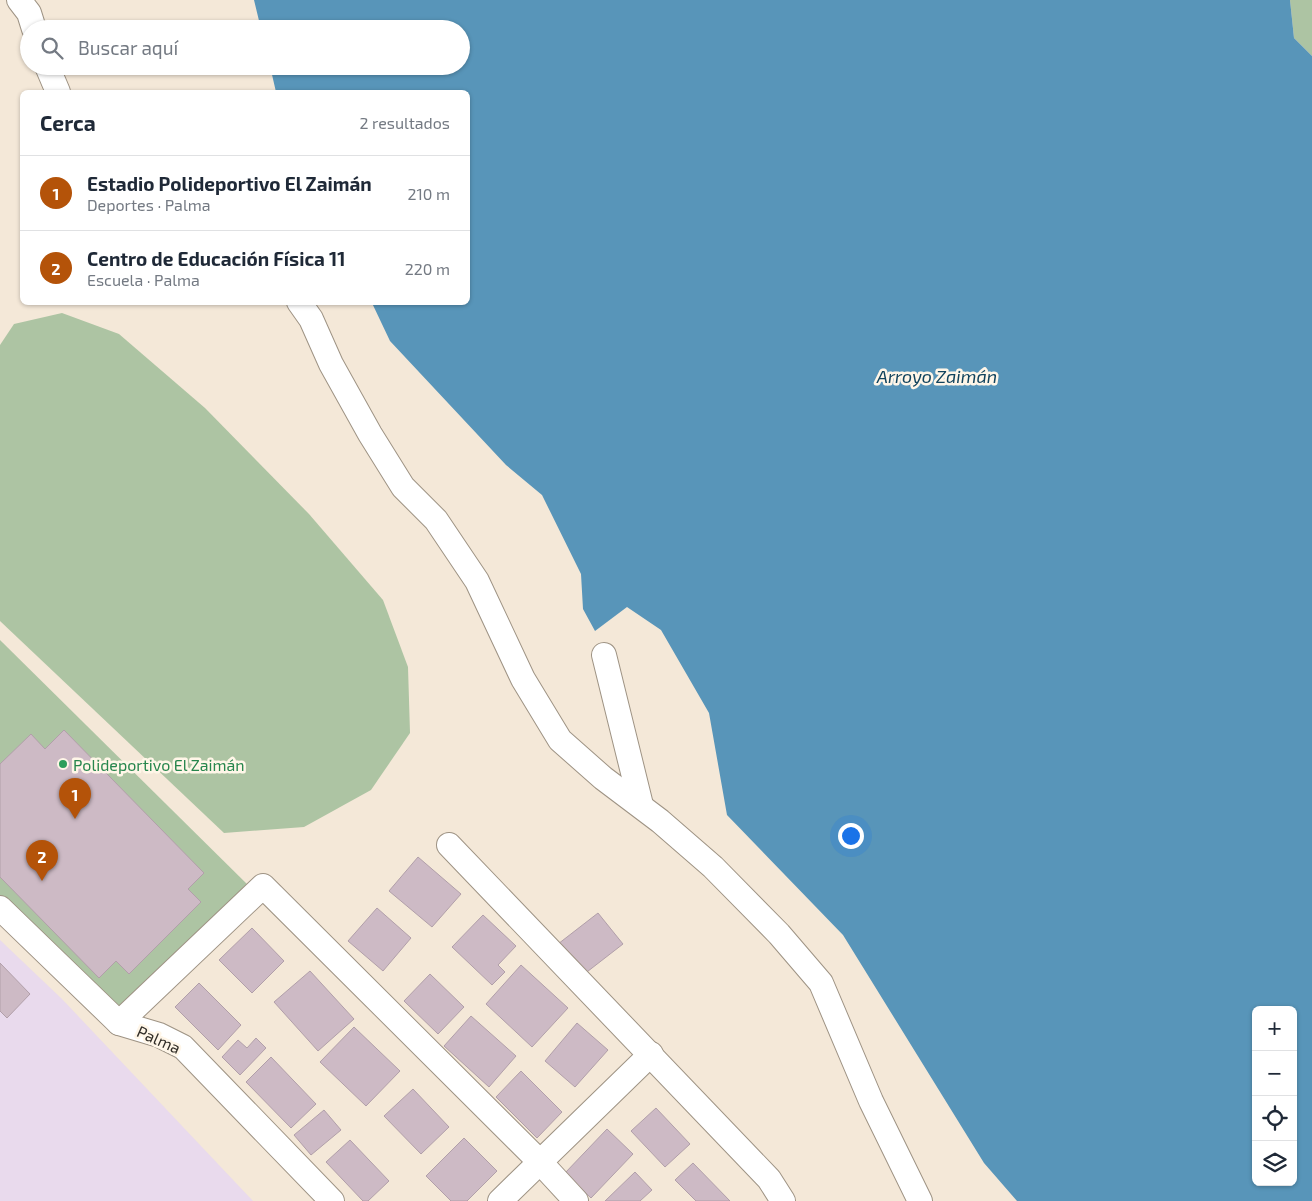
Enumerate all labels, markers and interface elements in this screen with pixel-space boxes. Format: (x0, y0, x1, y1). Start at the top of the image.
search box (20, 20, 470, 75)
icon: search (38, 34, 66, 62)
text: Buscar aquí (78, 36, 178, 59)
text: Cerca (40, 110, 96, 135)
text: 2 resultados (359, 113, 450, 132)
text: Estadio Polideportivo El Zaimán (87, 172, 372, 195)
text: 1 (53, 184, 59, 203)
text: 210 m (407, 184, 450, 203)
text: Deportes · Palma (87, 195, 210, 214)
text: Centro de Educación Física 11 (87, 247, 345, 270)
text: 2 (51, 259, 61, 278)
text: 220 m (405, 259, 450, 278)
text: Escuela · Palma (87, 270, 200, 289)
water label: Arroyo Zaimán (876, 365, 997, 387)
place label: Polideportivo El Zaimán (73, 755, 245, 774)
marker: Polideportivo El Zaimán (57, 758, 69, 770)
pin: 1 (59, 778, 91, 819)
your location (838, 823, 864, 849)
pin: 2 (26, 840, 58, 881)
map controls (1252, 1006, 1297, 1186)
button: + (1252, 1006, 1297, 1051)
street label: Palma (134, 1021, 184, 1057)
button: − (1252, 1051, 1297, 1096)
button: locate (1252, 1096, 1297, 1141)
button: layers (1252, 1141, 1297, 1186)

